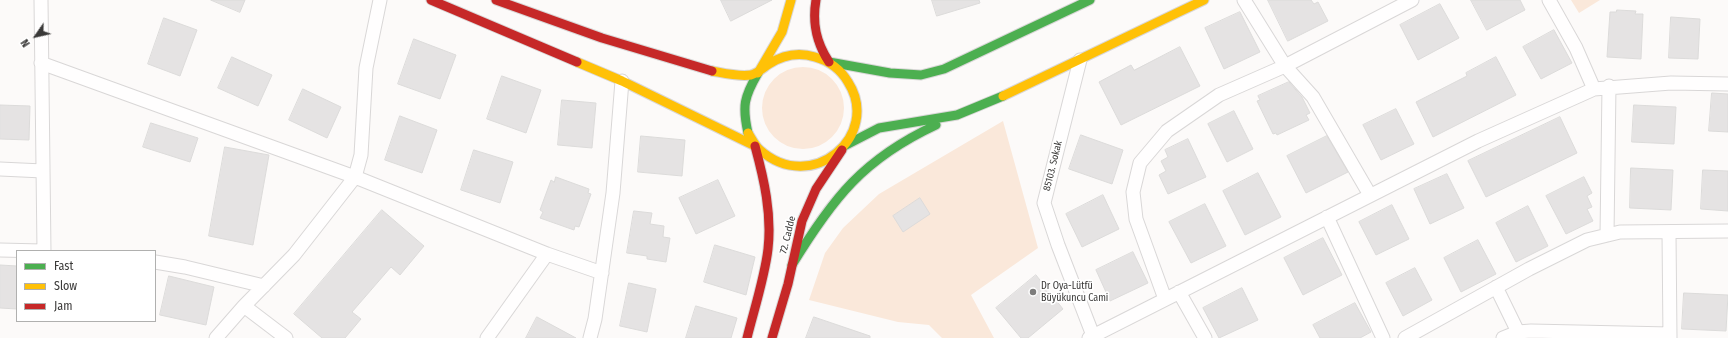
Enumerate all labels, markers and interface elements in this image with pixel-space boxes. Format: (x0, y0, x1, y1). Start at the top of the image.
north arrow (16, 16, 56, 56)
text: N (18, 37, 33, 49)
street label: 85103. Sokak (1041, 140, 1065, 192)
street label: 72. Cadde (778, 215, 798, 255)
legend (16, 250, 156, 322)
text: Fast (54, 259, 73, 273)
text: Slow (54, 279, 77, 293)
place label: Dr Oya-Lütfü Büyükuncu Cami (1041, 280, 1108, 304)
marker: Dr Oya-Lütfü Büyükuncu Cami (1028, 287, 1038, 297)
text: Jam (54, 299, 72, 313)

